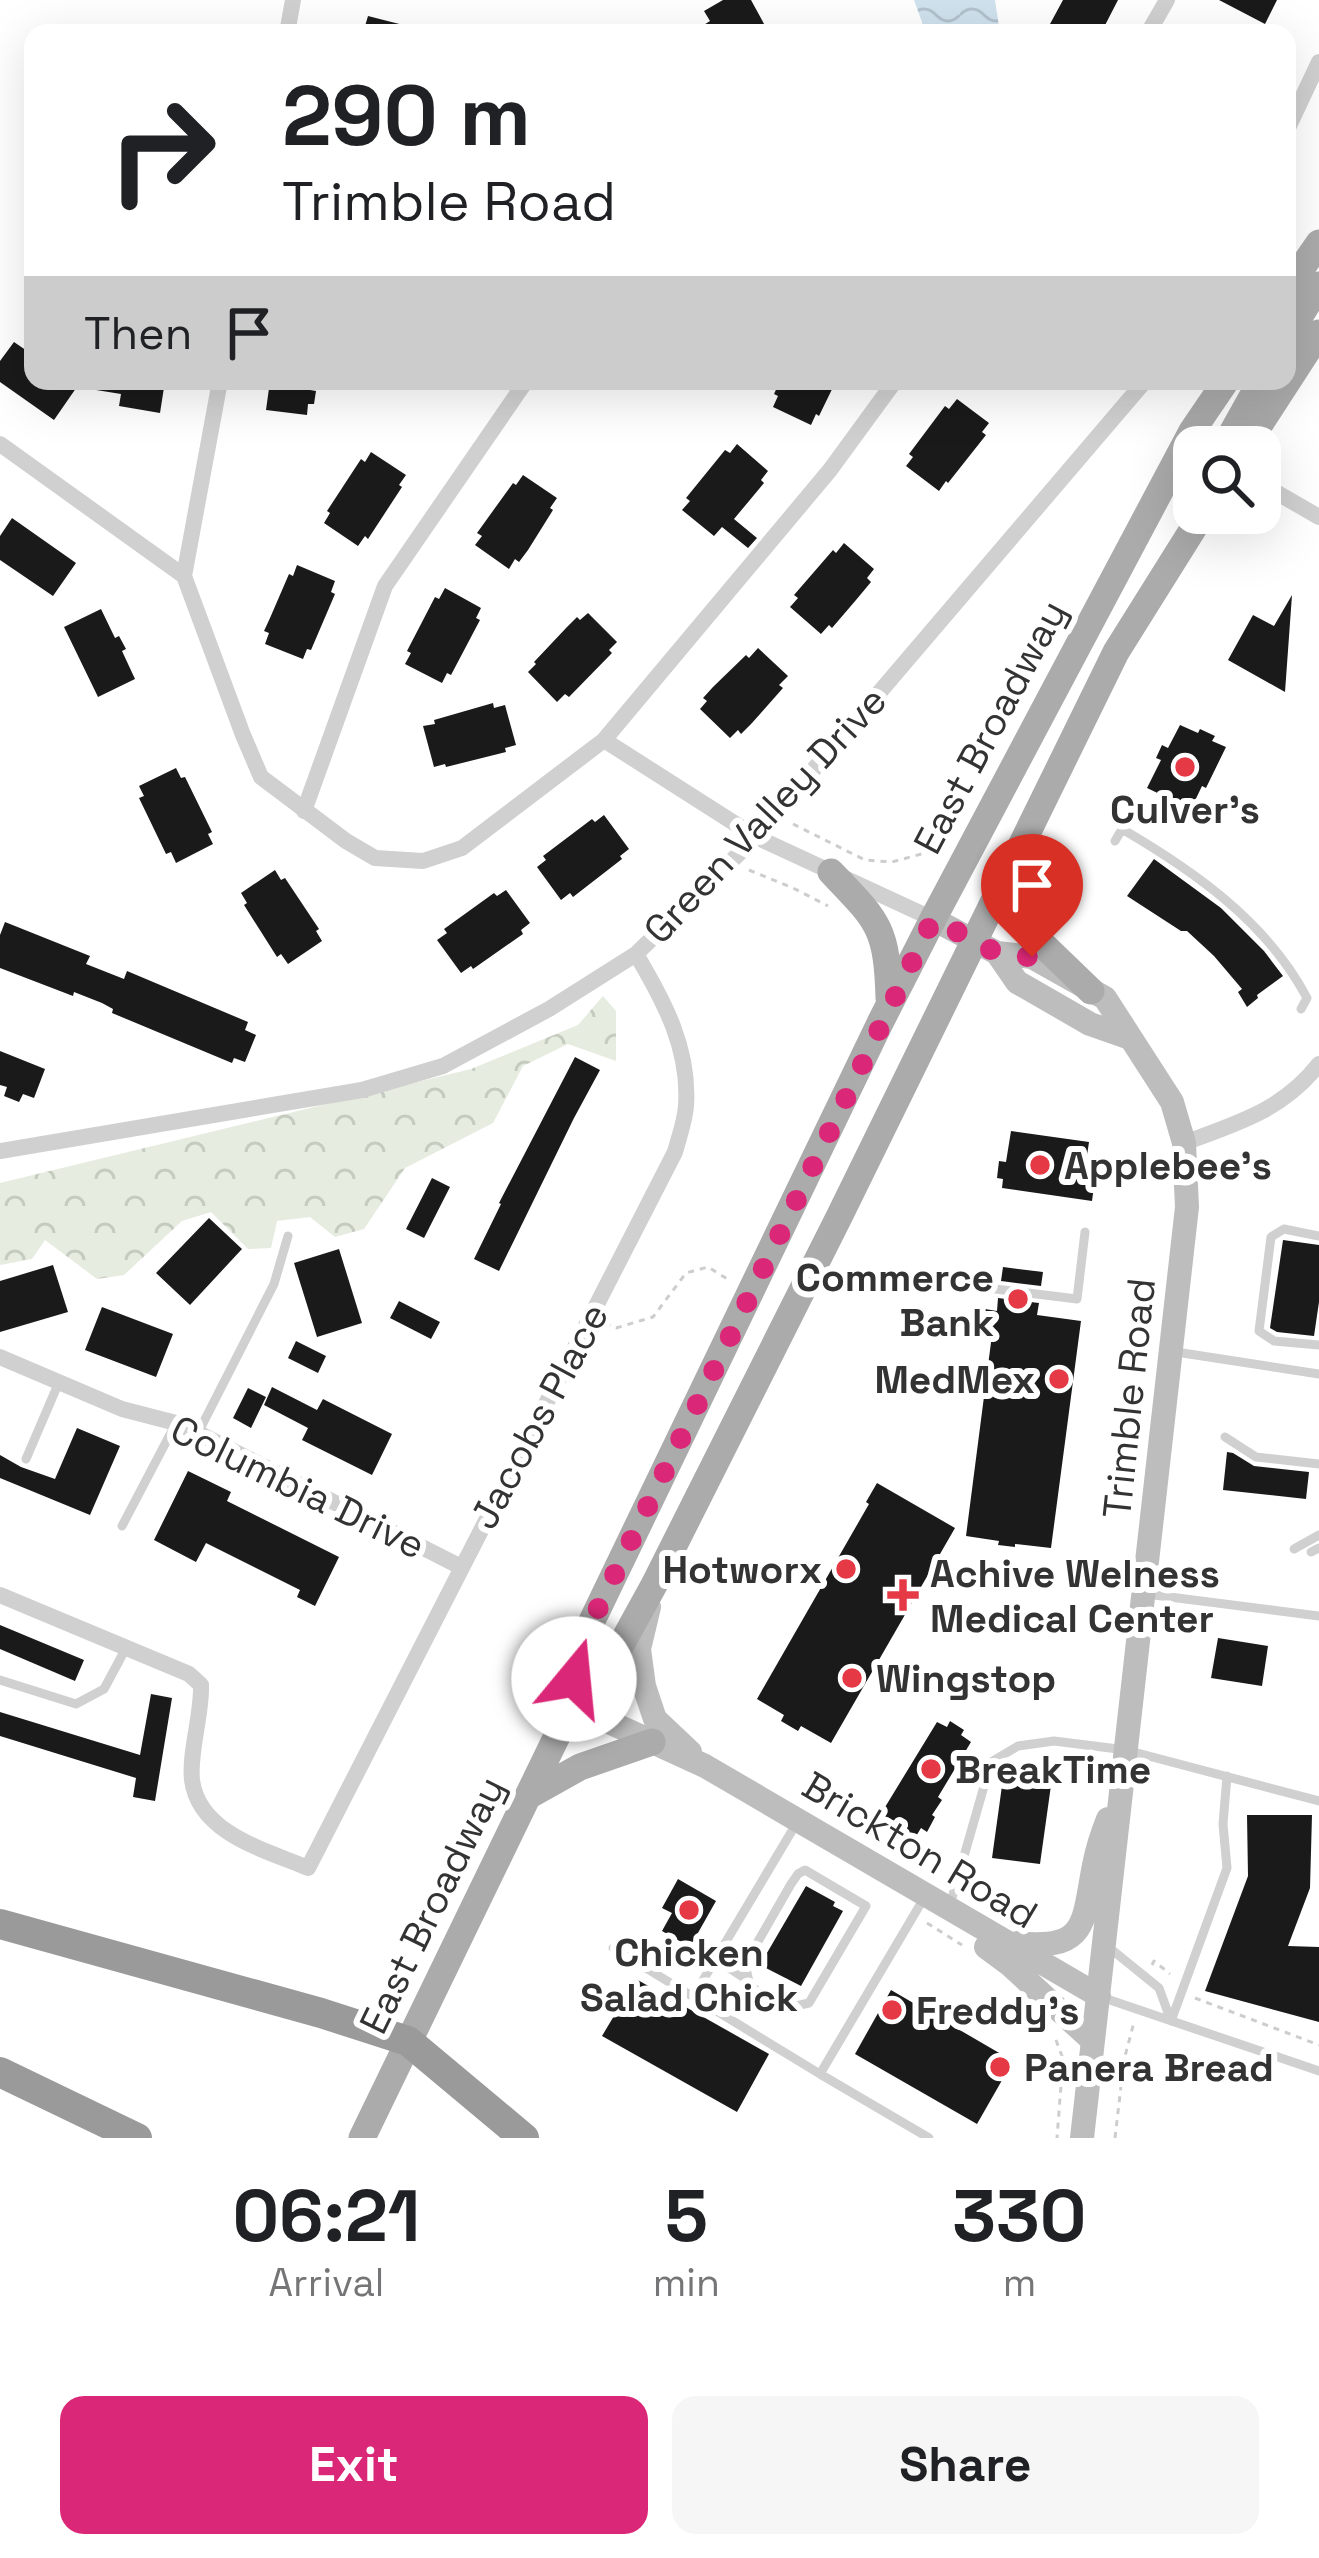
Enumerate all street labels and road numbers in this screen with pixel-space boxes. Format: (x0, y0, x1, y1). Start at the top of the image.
street label: East Broadway (903, 592, 1077, 862)
street label: Green Valley Drive (633, 676, 897, 954)
street label: Trimble Road (1092, 1275, 1166, 1521)
street label: Jacobs Place (459, 1295, 619, 1537)
street label: Columbia Drive (163, 1404, 433, 1570)
street label: Brickton Road (794, 1761, 1046, 1939)
street label: East Broadway (349, 1768, 515, 2042)

